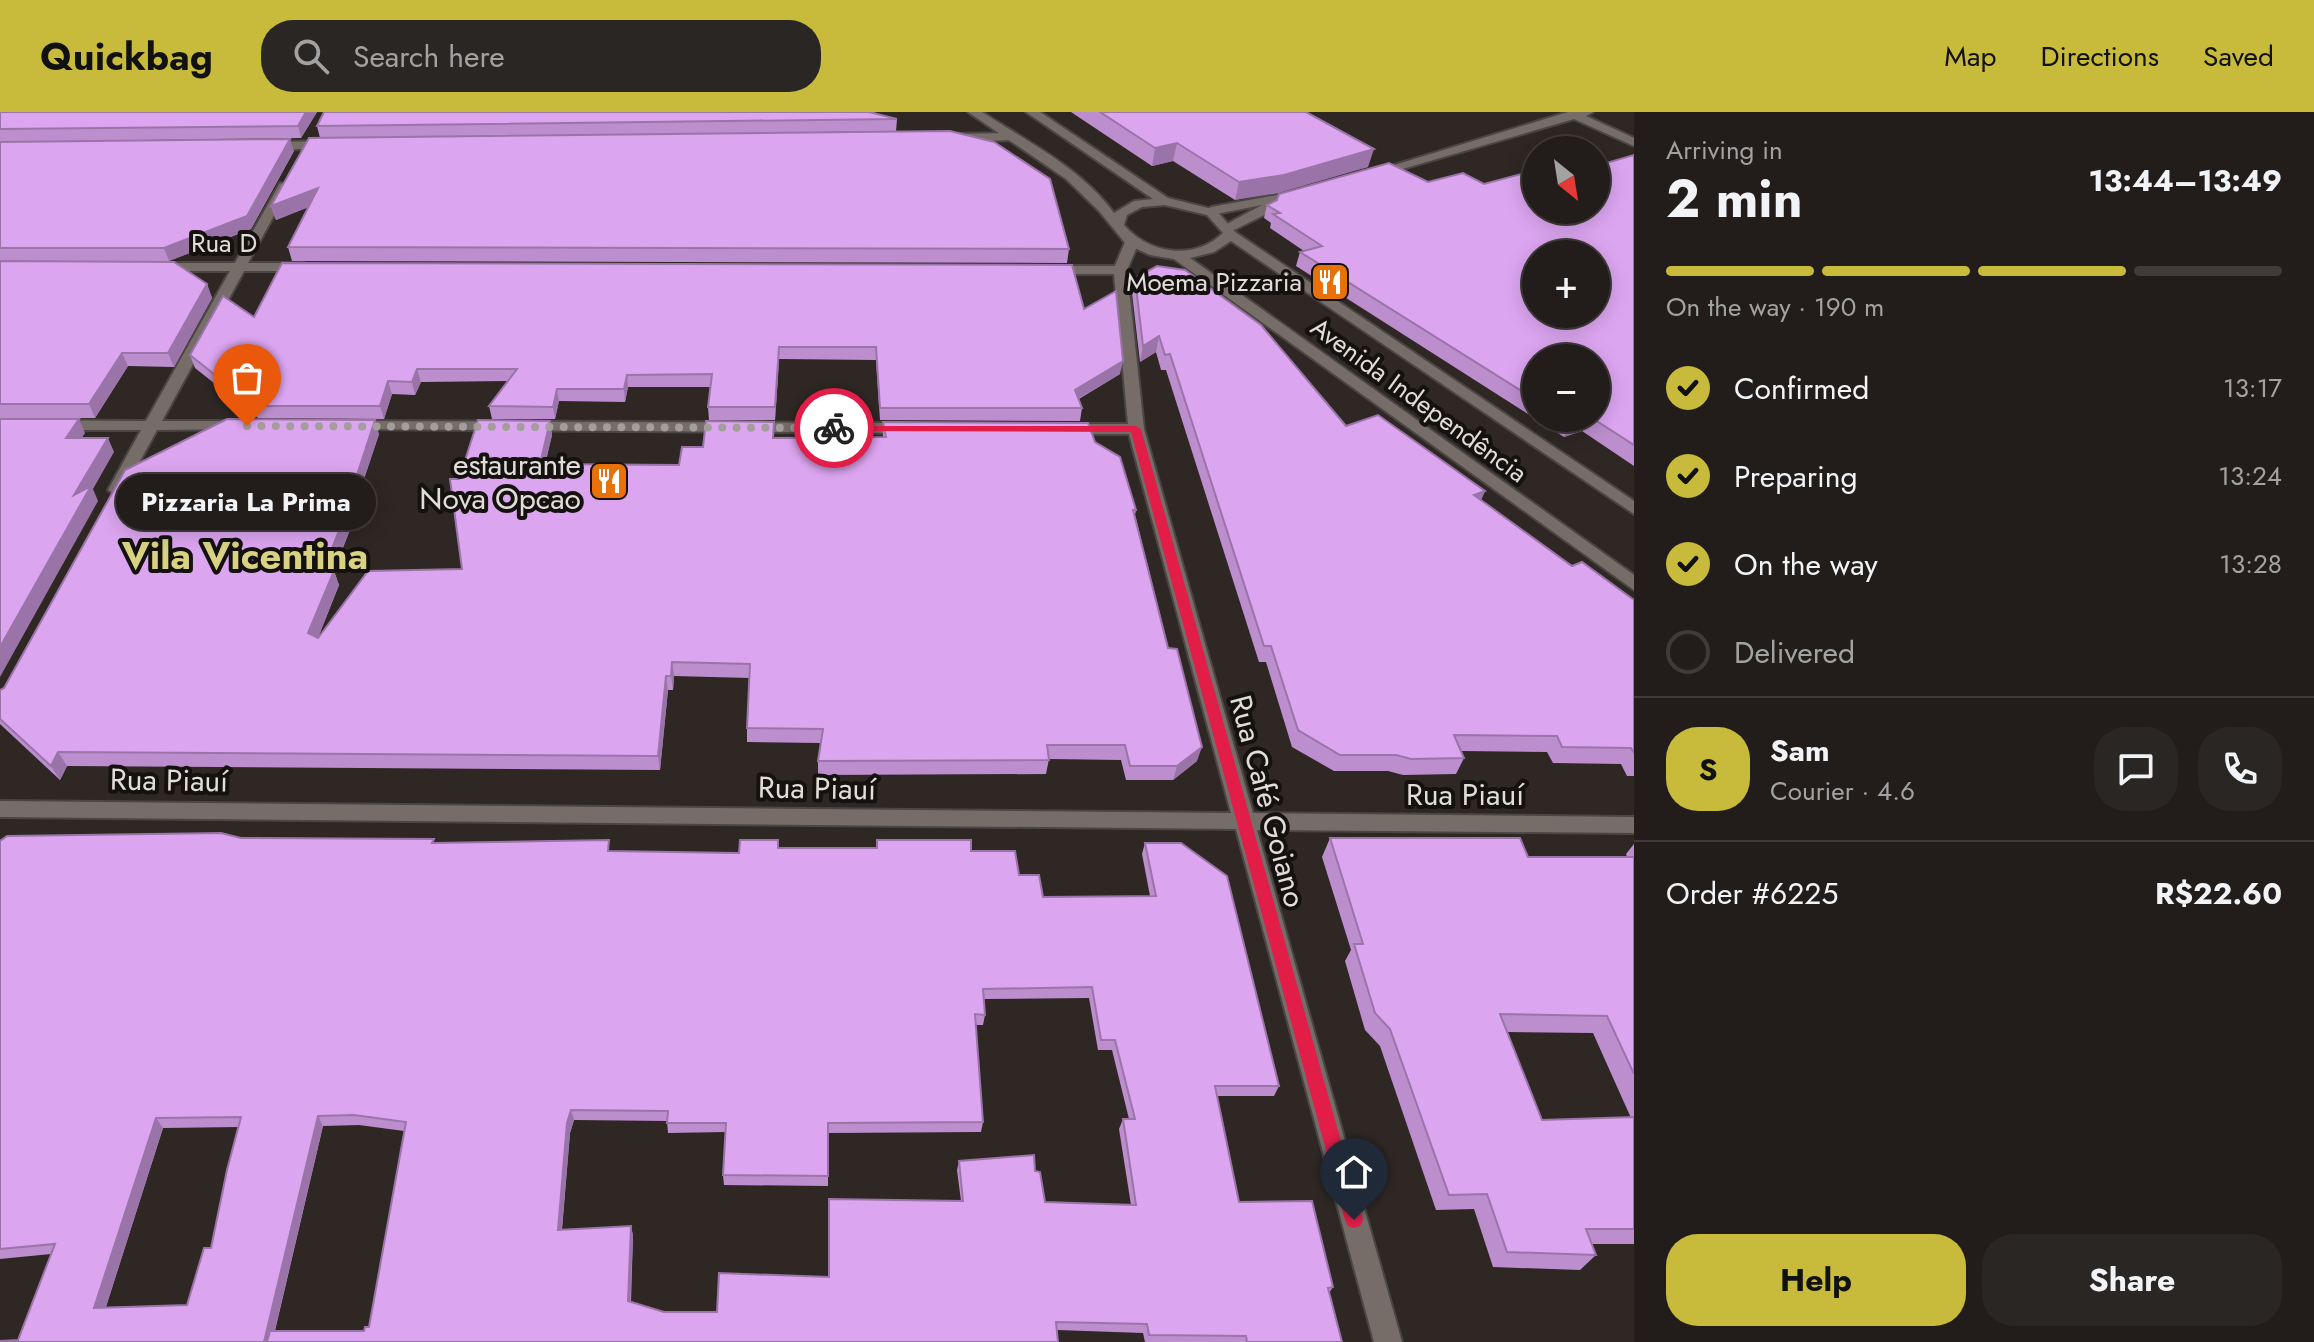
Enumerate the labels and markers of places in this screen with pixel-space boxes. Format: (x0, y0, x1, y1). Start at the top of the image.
restaurant icon: Moema Pizzaria (1309, 261, 1351, 303)
place label: Moema Pizzaria (1126, 263, 1302, 301)
pin (213, 344, 281, 426)
place label: estaurante Nova Opcao (419, 443, 581, 520)
restaurant icon: estaurante Nova Opcao (588, 460, 630, 502)
callout: Pizzaria La Prima (117, 474, 377, 530)
pin (1320, 1138, 1388, 1220)

